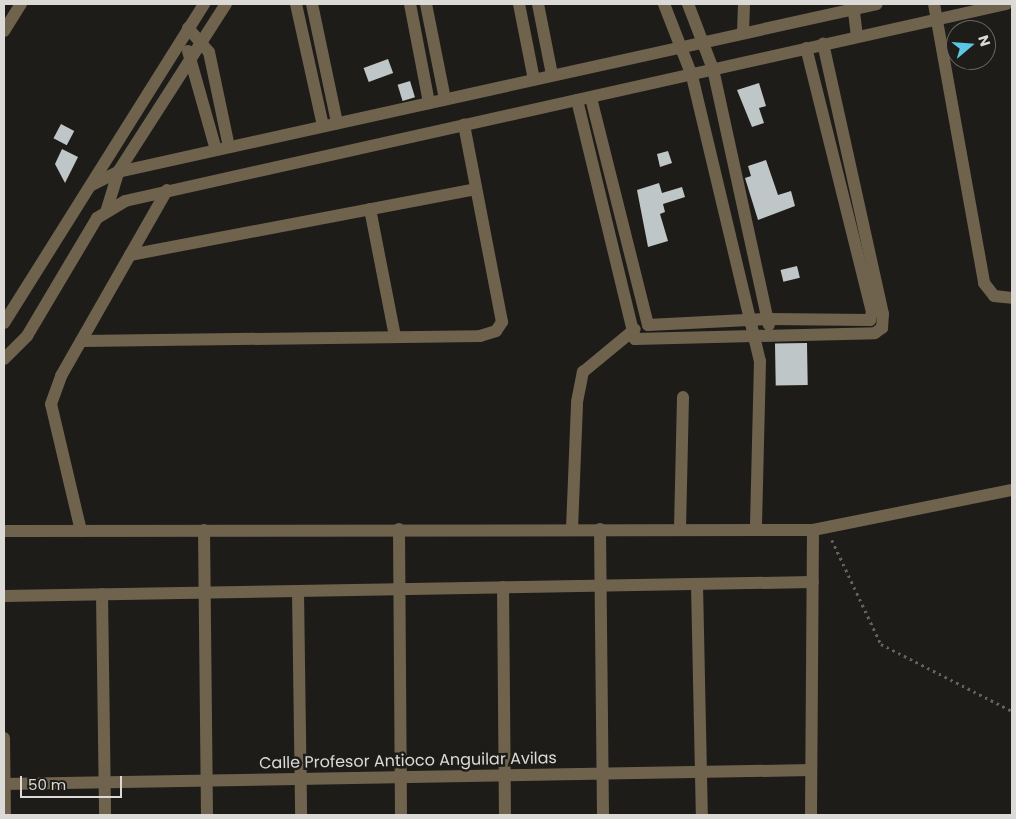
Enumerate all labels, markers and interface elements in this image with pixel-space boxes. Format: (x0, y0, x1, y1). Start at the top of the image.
north arrow (946, 20, 996, 70)
text: N (973, 33, 995, 49)
street label: Calle Profesor Antioco Anguilar Avilas (259, 749, 557, 773)
scale bar (22, 766, 125, 798)
text: 50 m (28, 774, 66, 795)

